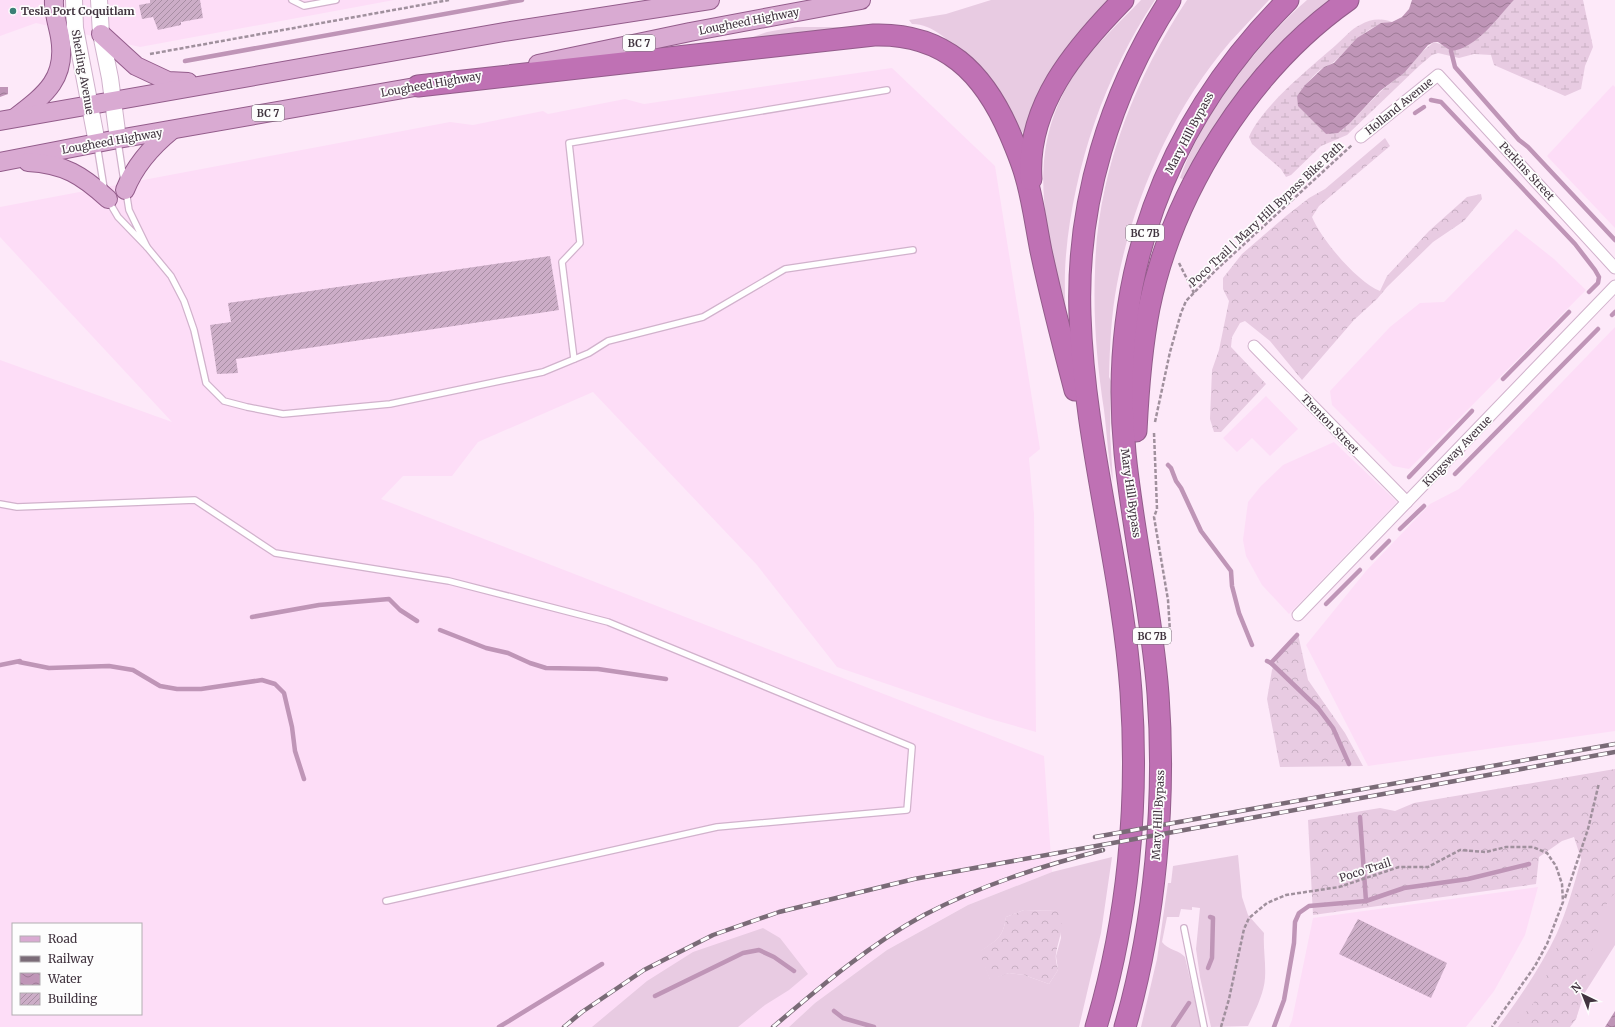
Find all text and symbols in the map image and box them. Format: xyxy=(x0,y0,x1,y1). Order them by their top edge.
place label: Tesla Port Coquitlam xyxy=(21,4,135,18)
street label: Lougheed Highway xyxy=(698,4,801,38)
marker: Tesla Port Coquitlam xyxy=(8,6,18,16)
street label: Sherling Avenue xyxy=(69,28,97,116)
road number: BC 7 xyxy=(623,35,655,51)
street label: Lougheed Highway xyxy=(380,68,483,100)
street label: Holland Avenue xyxy=(1362,74,1436,137)
street label: Mary Hill Bypass xyxy=(1162,90,1216,176)
road number: BC 7 xyxy=(252,105,284,121)
street label: Lougheed Highway xyxy=(61,125,164,157)
street label: Poco Trail | Mary Hill Bypass Bike Path xyxy=(1186,138,1347,289)
street label: Perkins Street xyxy=(1496,139,1558,204)
road number: BC 7B xyxy=(1126,225,1164,241)
street label: Trenton Street xyxy=(1298,391,1362,457)
street label: Kingsway Avenue xyxy=(1420,412,1495,489)
street label: Mary Hill Bypass xyxy=(1118,447,1144,539)
road number: BC 7B xyxy=(1133,628,1171,644)
street label: Mary Hill Bypass xyxy=(1149,770,1167,860)
street label: Poco Trail xyxy=(1337,855,1393,885)
legend xyxy=(12,923,142,1015)
text: Road xyxy=(48,931,77,946)
text: Railway xyxy=(48,951,94,966)
text: Water xyxy=(47,971,83,986)
north arrow xyxy=(1563,975,1603,1015)
text: N xyxy=(1568,979,1584,996)
text: Building xyxy=(48,991,98,1006)

